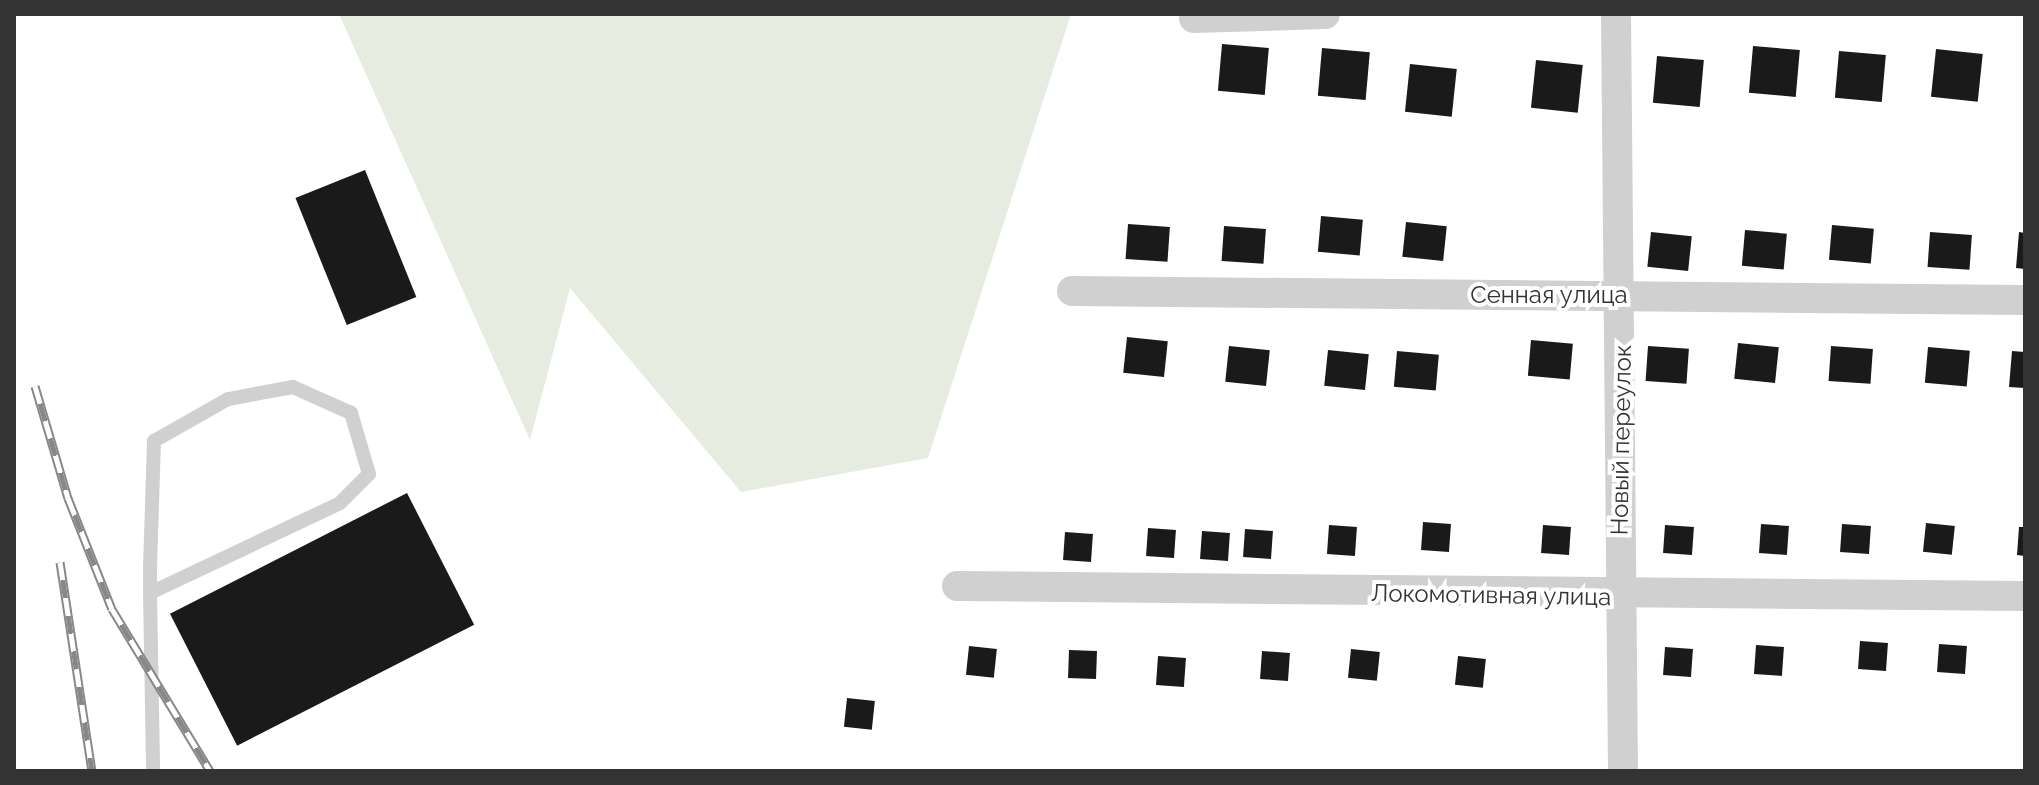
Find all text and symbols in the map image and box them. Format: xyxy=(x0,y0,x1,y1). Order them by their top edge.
street label: Сенная улица xyxy=(1470,281,1628,309)
street label: Новый переулок xyxy=(1605,344,1637,536)
street label: Локомотивная улица xyxy=(1370,578,1612,612)

